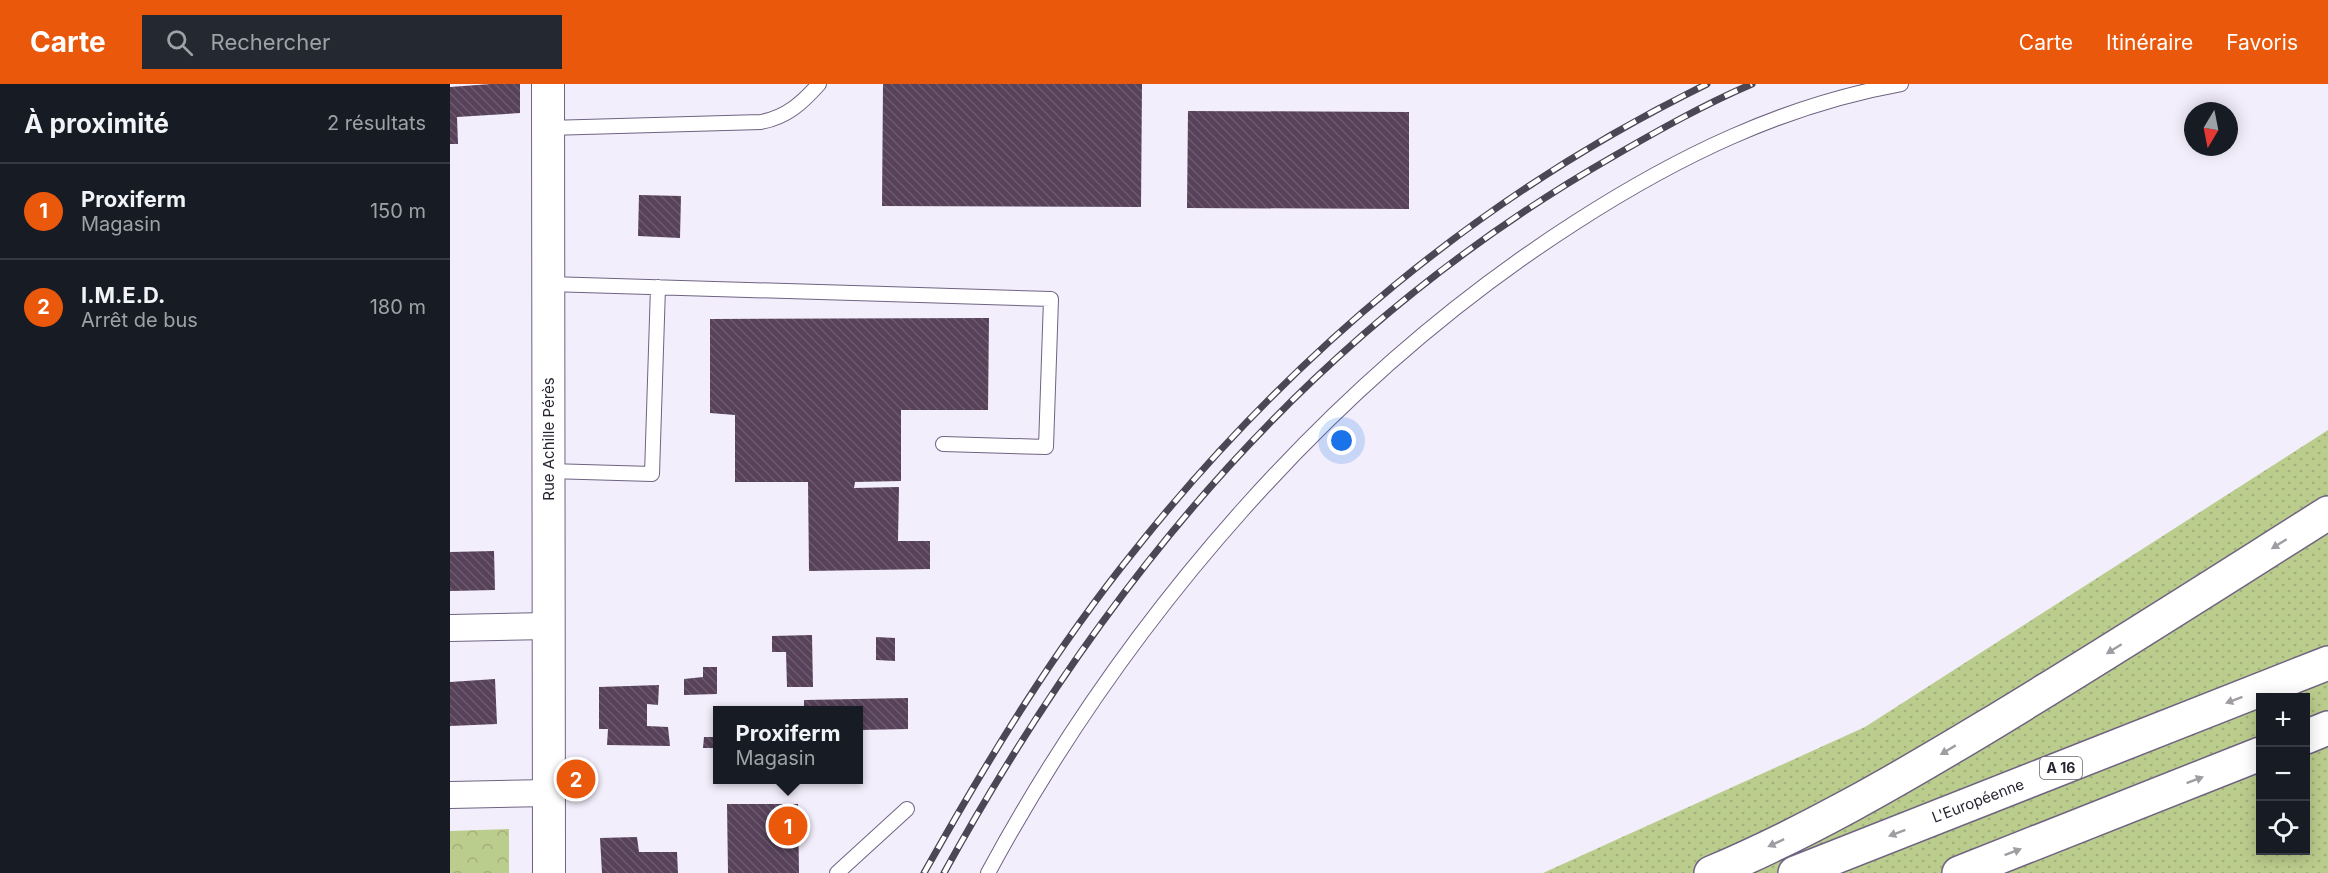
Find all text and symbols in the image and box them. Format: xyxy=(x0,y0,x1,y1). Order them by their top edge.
search box xyxy=(142,15,562,69)
text: Carte xyxy=(30,25,106,59)
icon: search xyxy=(163,26,196,59)
text: Rechercher xyxy=(211,29,330,55)
text: Carte xyxy=(2019,30,2073,55)
text: Itinéraire xyxy=(2106,30,2193,55)
text: Favoris xyxy=(2226,30,2298,55)
north arrow xyxy=(2184,102,2238,156)
text: À proximité xyxy=(24,108,169,139)
text: 2 résultats xyxy=(327,111,426,135)
text: Proxiferm xyxy=(81,186,186,212)
text: 1 xyxy=(39,199,48,223)
text: 150 m xyxy=(370,199,426,223)
text: Magasin xyxy=(81,212,161,236)
text: I.M.E.D. xyxy=(81,282,165,308)
text: 2 xyxy=(37,295,50,319)
text: 180 m xyxy=(370,295,426,319)
text: Arrêt de bus xyxy=(81,308,198,332)
street label: Rue Achille Pérès xyxy=(539,377,558,501)
your location xyxy=(1327,426,1356,455)
one-way arrow xyxy=(2271,538,2287,549)
one-way arrow xyxy=(2106,643,2122,654)
map controls xyxy=(2256,693,2310,855)
button: + xyxy=(2256,693,2310,747)
one-way arrow xyxy=(2225,695,2243,705)
popup xyxy=(713,706,863,784)
text: Proxiferm xyxy=(735,720,841,746)
one-way arrow xyxy=(1940,745,1956,756)
text: Magasin xyxy=(735,746,815,770)
button: − xyxy=(2256,747,2310,801)
pin: 2 xyxy=(556,756,596,802)
road number: A 16 xyxy=(2040,757,2082,779)
street label: L'Européenne xyxy=(1929,774,2027,827)
one-way arrow xyxy=(2186,775,2204,785)
button: locate xyxy=(2256,801,2310,855)
pin: 1 xyxy=(768,804,808,848)
one-way arrow xyxy=(1887,828,1905,838)
one-way arrow xyxy=(1768,839,1785,848)
one-way arrow xyxy=(2004,847,2022,856)

